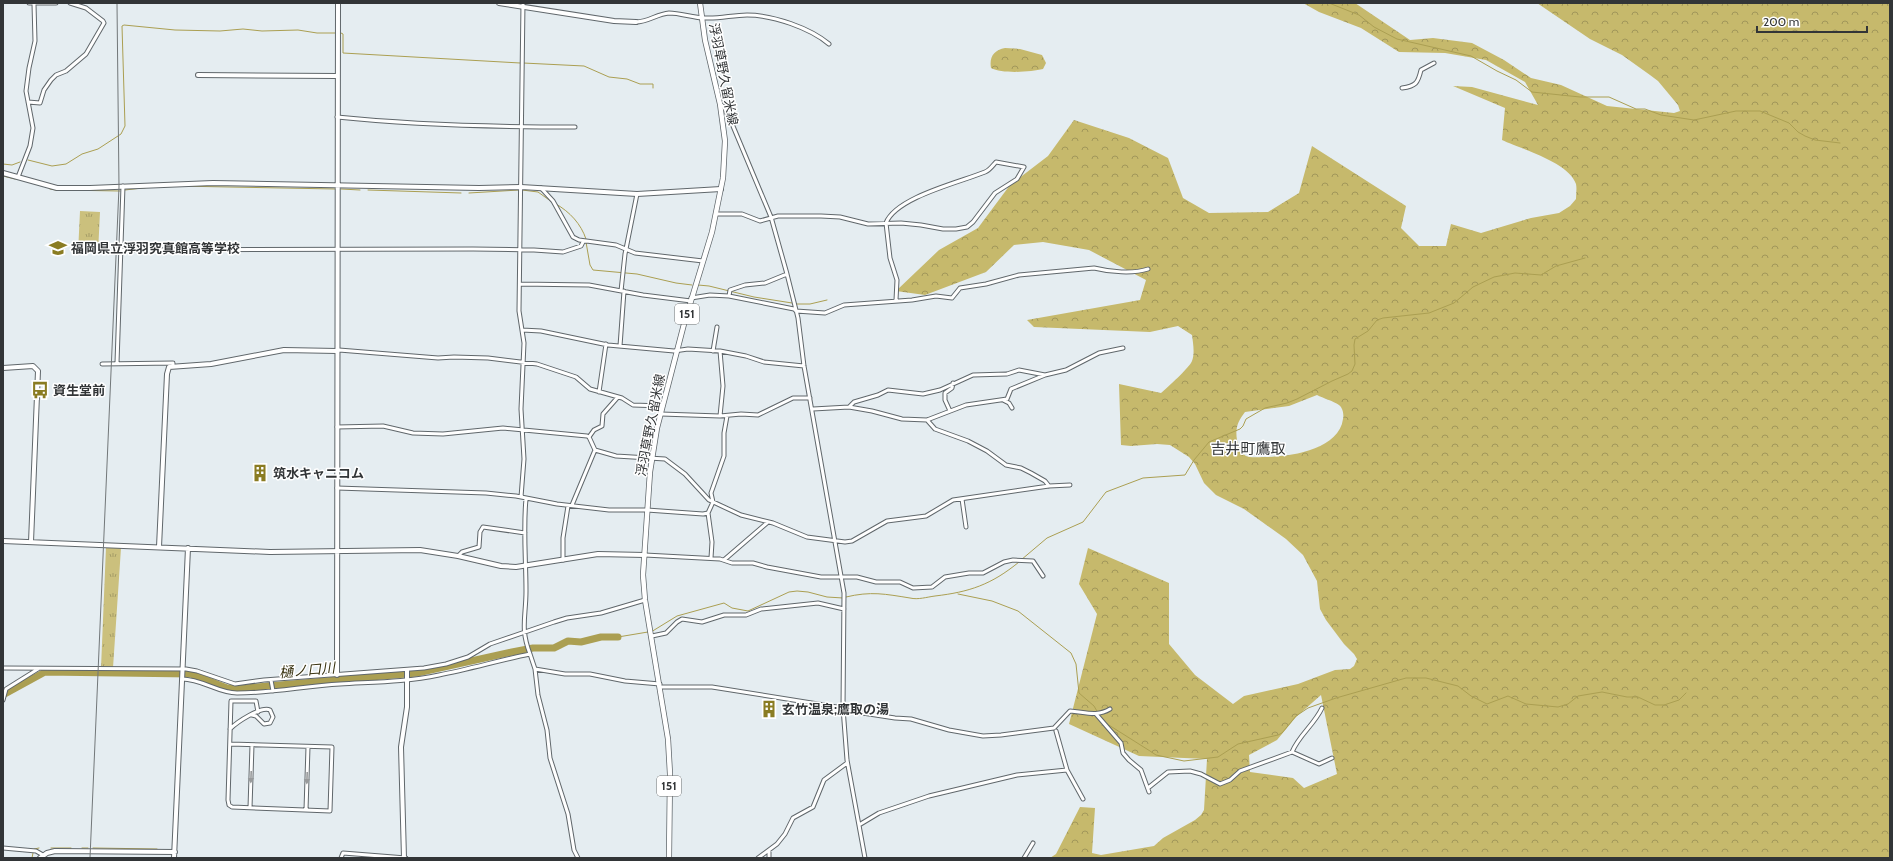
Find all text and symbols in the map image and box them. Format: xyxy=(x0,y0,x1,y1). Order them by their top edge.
scale bar xyxy=(1757,8,1867,34)
text: 200 m xyxy=(1763,14,1799,29)
street label: 浮羽草野久留米線 xyxy=(706,21,742,127)
school or university icon: 福岡県立浮羽究真館高等学校 xyxy=(48,238,68,258)
place label: 福岡県立浮羽究真館高等学校 xyxy=(71,240,240,256)
road number: 151 xyxy=(675,304,699,324)
street label: 浮羽草野久留米線 xyxy=(632,372,668,478)
bus stop icon: 資生堂前 xyxy=(30,380,50,400)
place label: 資生堂前 xyxy=(53,382,105,398)
district label: 吉井町鷹取 xyxy=(1210,440,1286,458)
building icon: 筑水キャニコム xyxy=(250,463,270,483)
place label: 筑水キャニコム xyxy=(273,465,364,481)
water label: 樋ノ口川 xyxy=(278,658,338,681)
building icon: 玄竹温泉;鷹取の湯 xyxy=(759,699,779,719)
place label: 玄竹温泉;鷹取の湯 xyxy=(782,701,889,717)
one-way arrow xyxy=(248,771,255,783)
one-way arrow xyxy=(304,772,310,785)
road number: 151 xyxy=(657,776,681,796)

